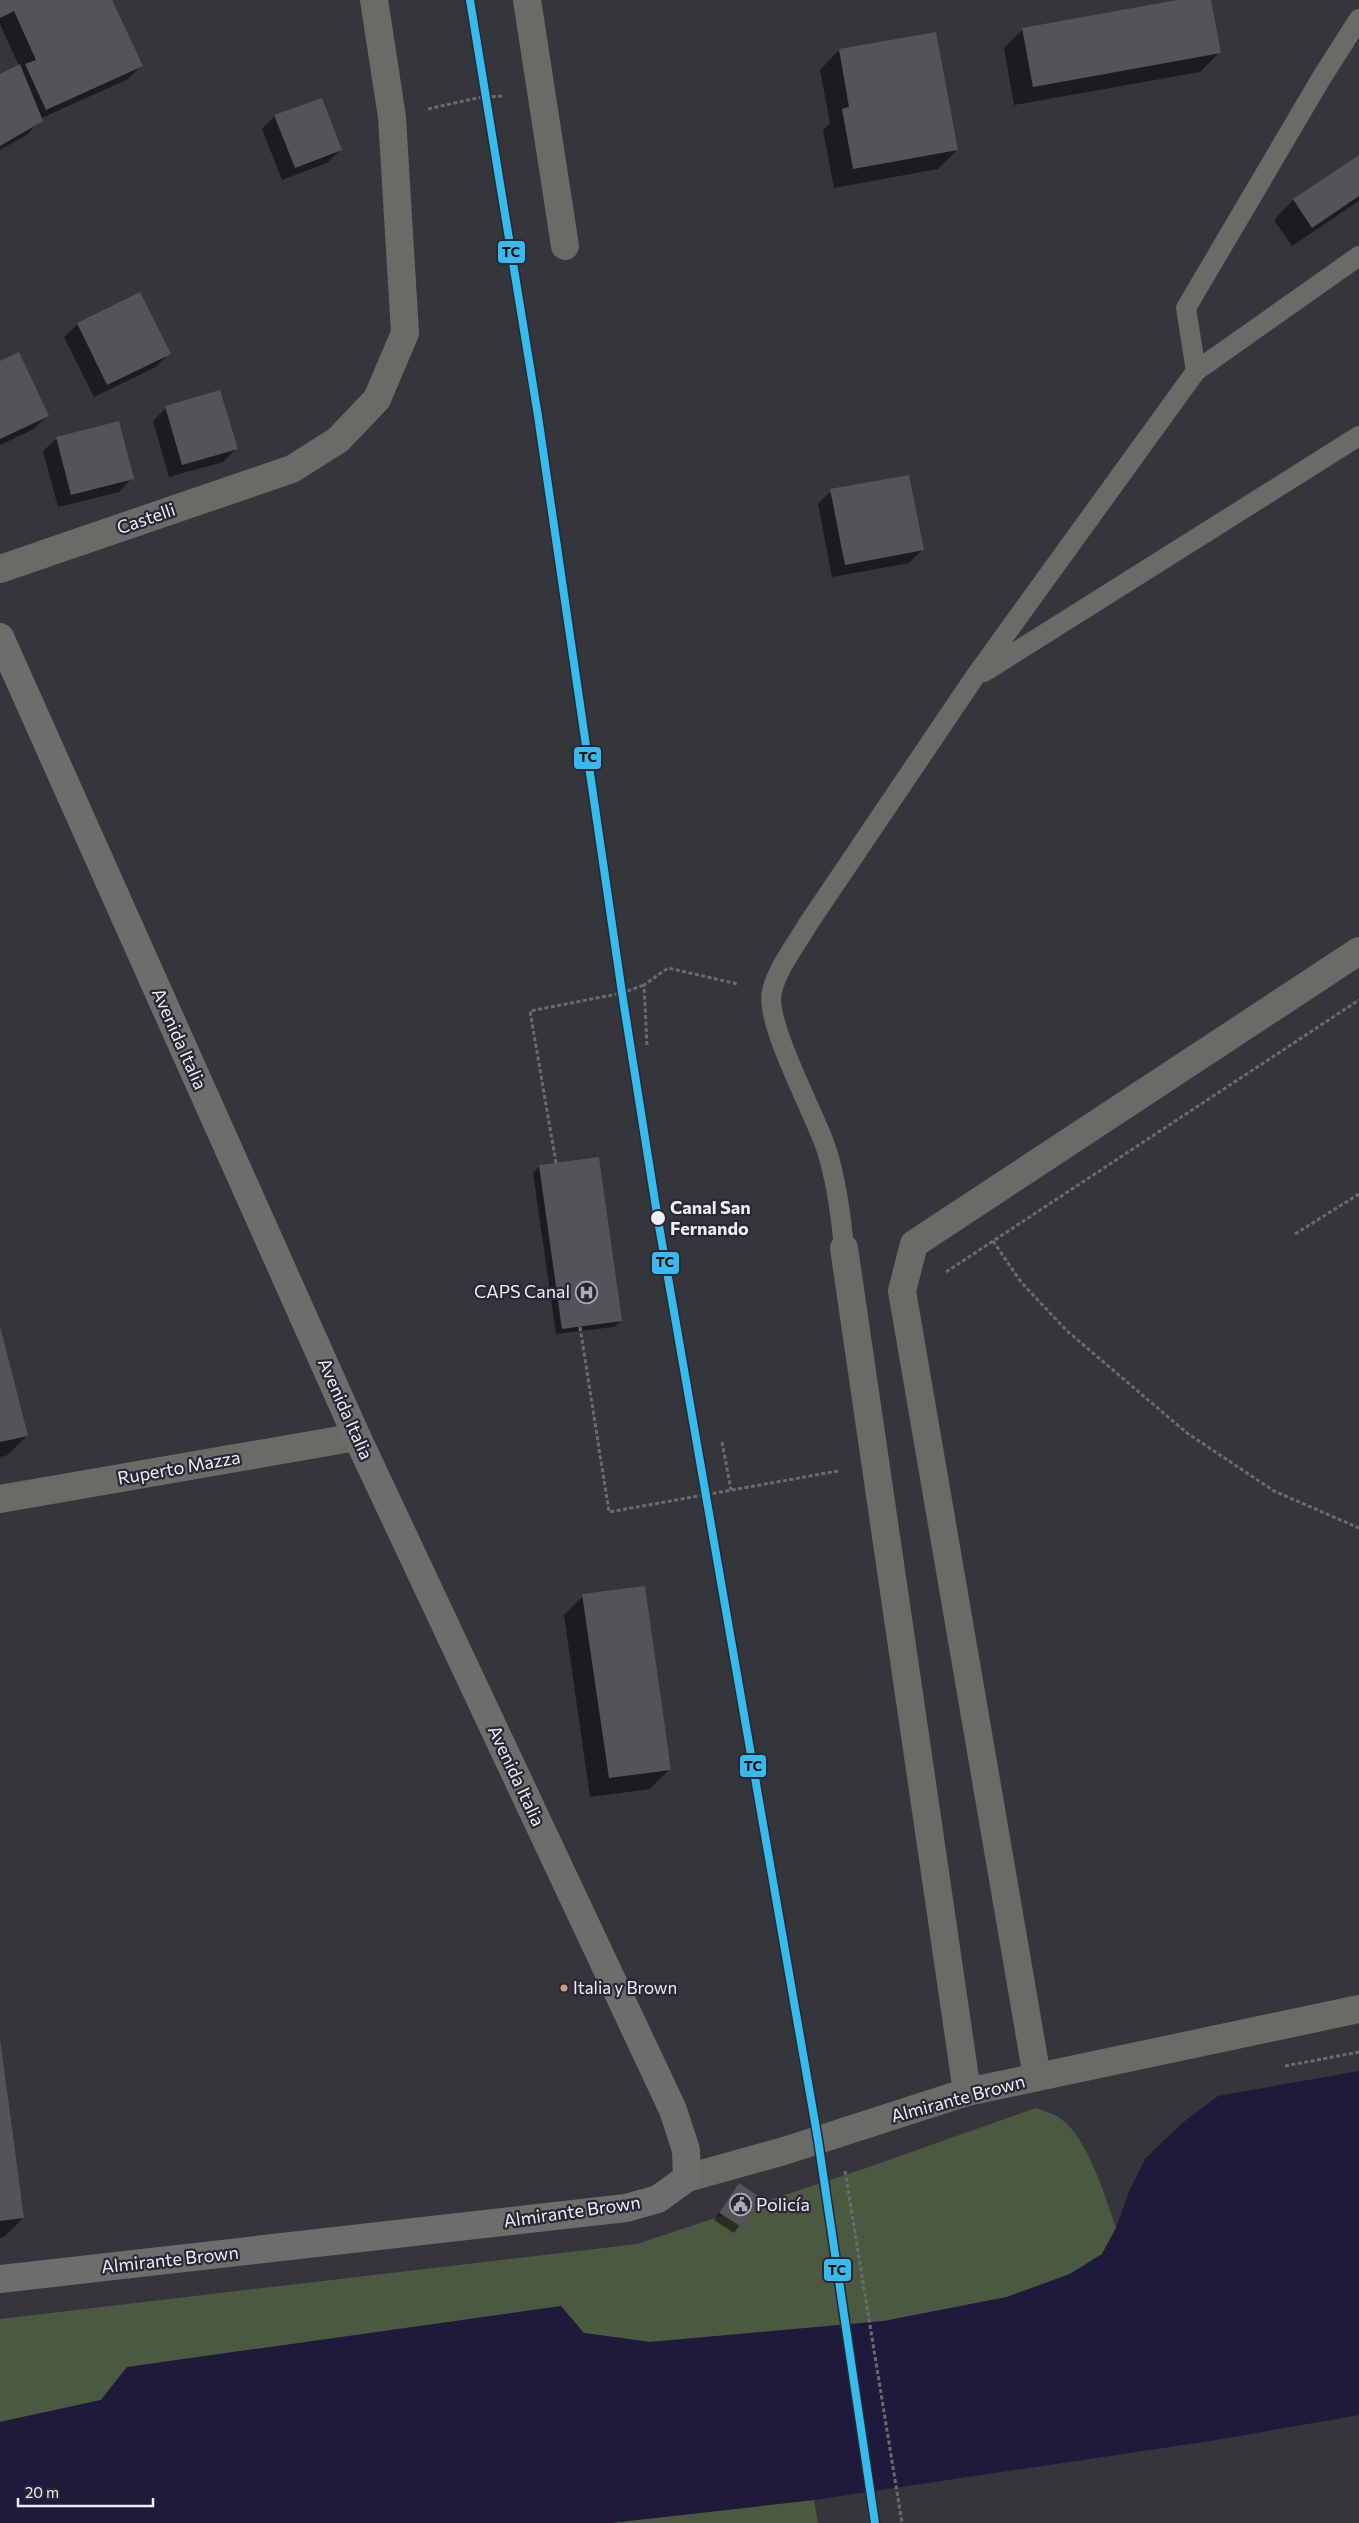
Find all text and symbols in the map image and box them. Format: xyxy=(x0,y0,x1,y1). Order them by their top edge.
line badge: TC xyxy=(497,240,526,264)
text: TC xyxy=(502,243,520,260)
street label: Castelli xyxy=(114,498,178,538)
line badge: TC xyxy=(573,746,602,770)
text: TC xyxy=(579,748,597,765)
street label: Avenida Italia xyxy=(148,984,212,1093)
place label: Canal San Fernando xyxy=(670,1196,751,1239)
marker: Canal San Fernando xyxy=(649,1209,667,1227)
line badge: TC xyxy=(651,1251,680,1275)
text: TC xyxy=(656,1253,674,1270)
place label: CAPS Canal xyxy=(474,1280,570,1302)
hospital icon: CAPS Canal xyxy=(574,1280,598,1304)
street label: Avenida Italia xyxy=(314,1354,378,1463)
street label: Ruperto Mazza xyxy=(116,1445,242,1489)
street label: Avenida Italia xyxy=(484,1722,550,1830)
line badge: TC xyxy=(739,1754,767,1778)
text: TC xyxy=(744,1757,762,1774)
place label: Italia y Brown xyxy=(573,1977,677,1998)
marker: Italia y Brown xyxy=(559,1983,569,1993)
street label: Almirante Brown xyxy=(888,2070,1027,2127)
street label: Almirante Brown xyxy=(502,2191,642,2232)
public building icon: Policía xyxy=(728,2193,752,2217)
place label: Policía xyxy=(756,2193,810,2215)
street label: Almirante Brown xyxy=(100,2241,240,2277)
line badge: TC xyxy=(823,2258,852,2282)
text: TC xyxy=(828,2261,846,2278)
scale bar xyxy=(18,2476,152,2508)
text: 20 m xyxy=(25,2483,59,2501)

